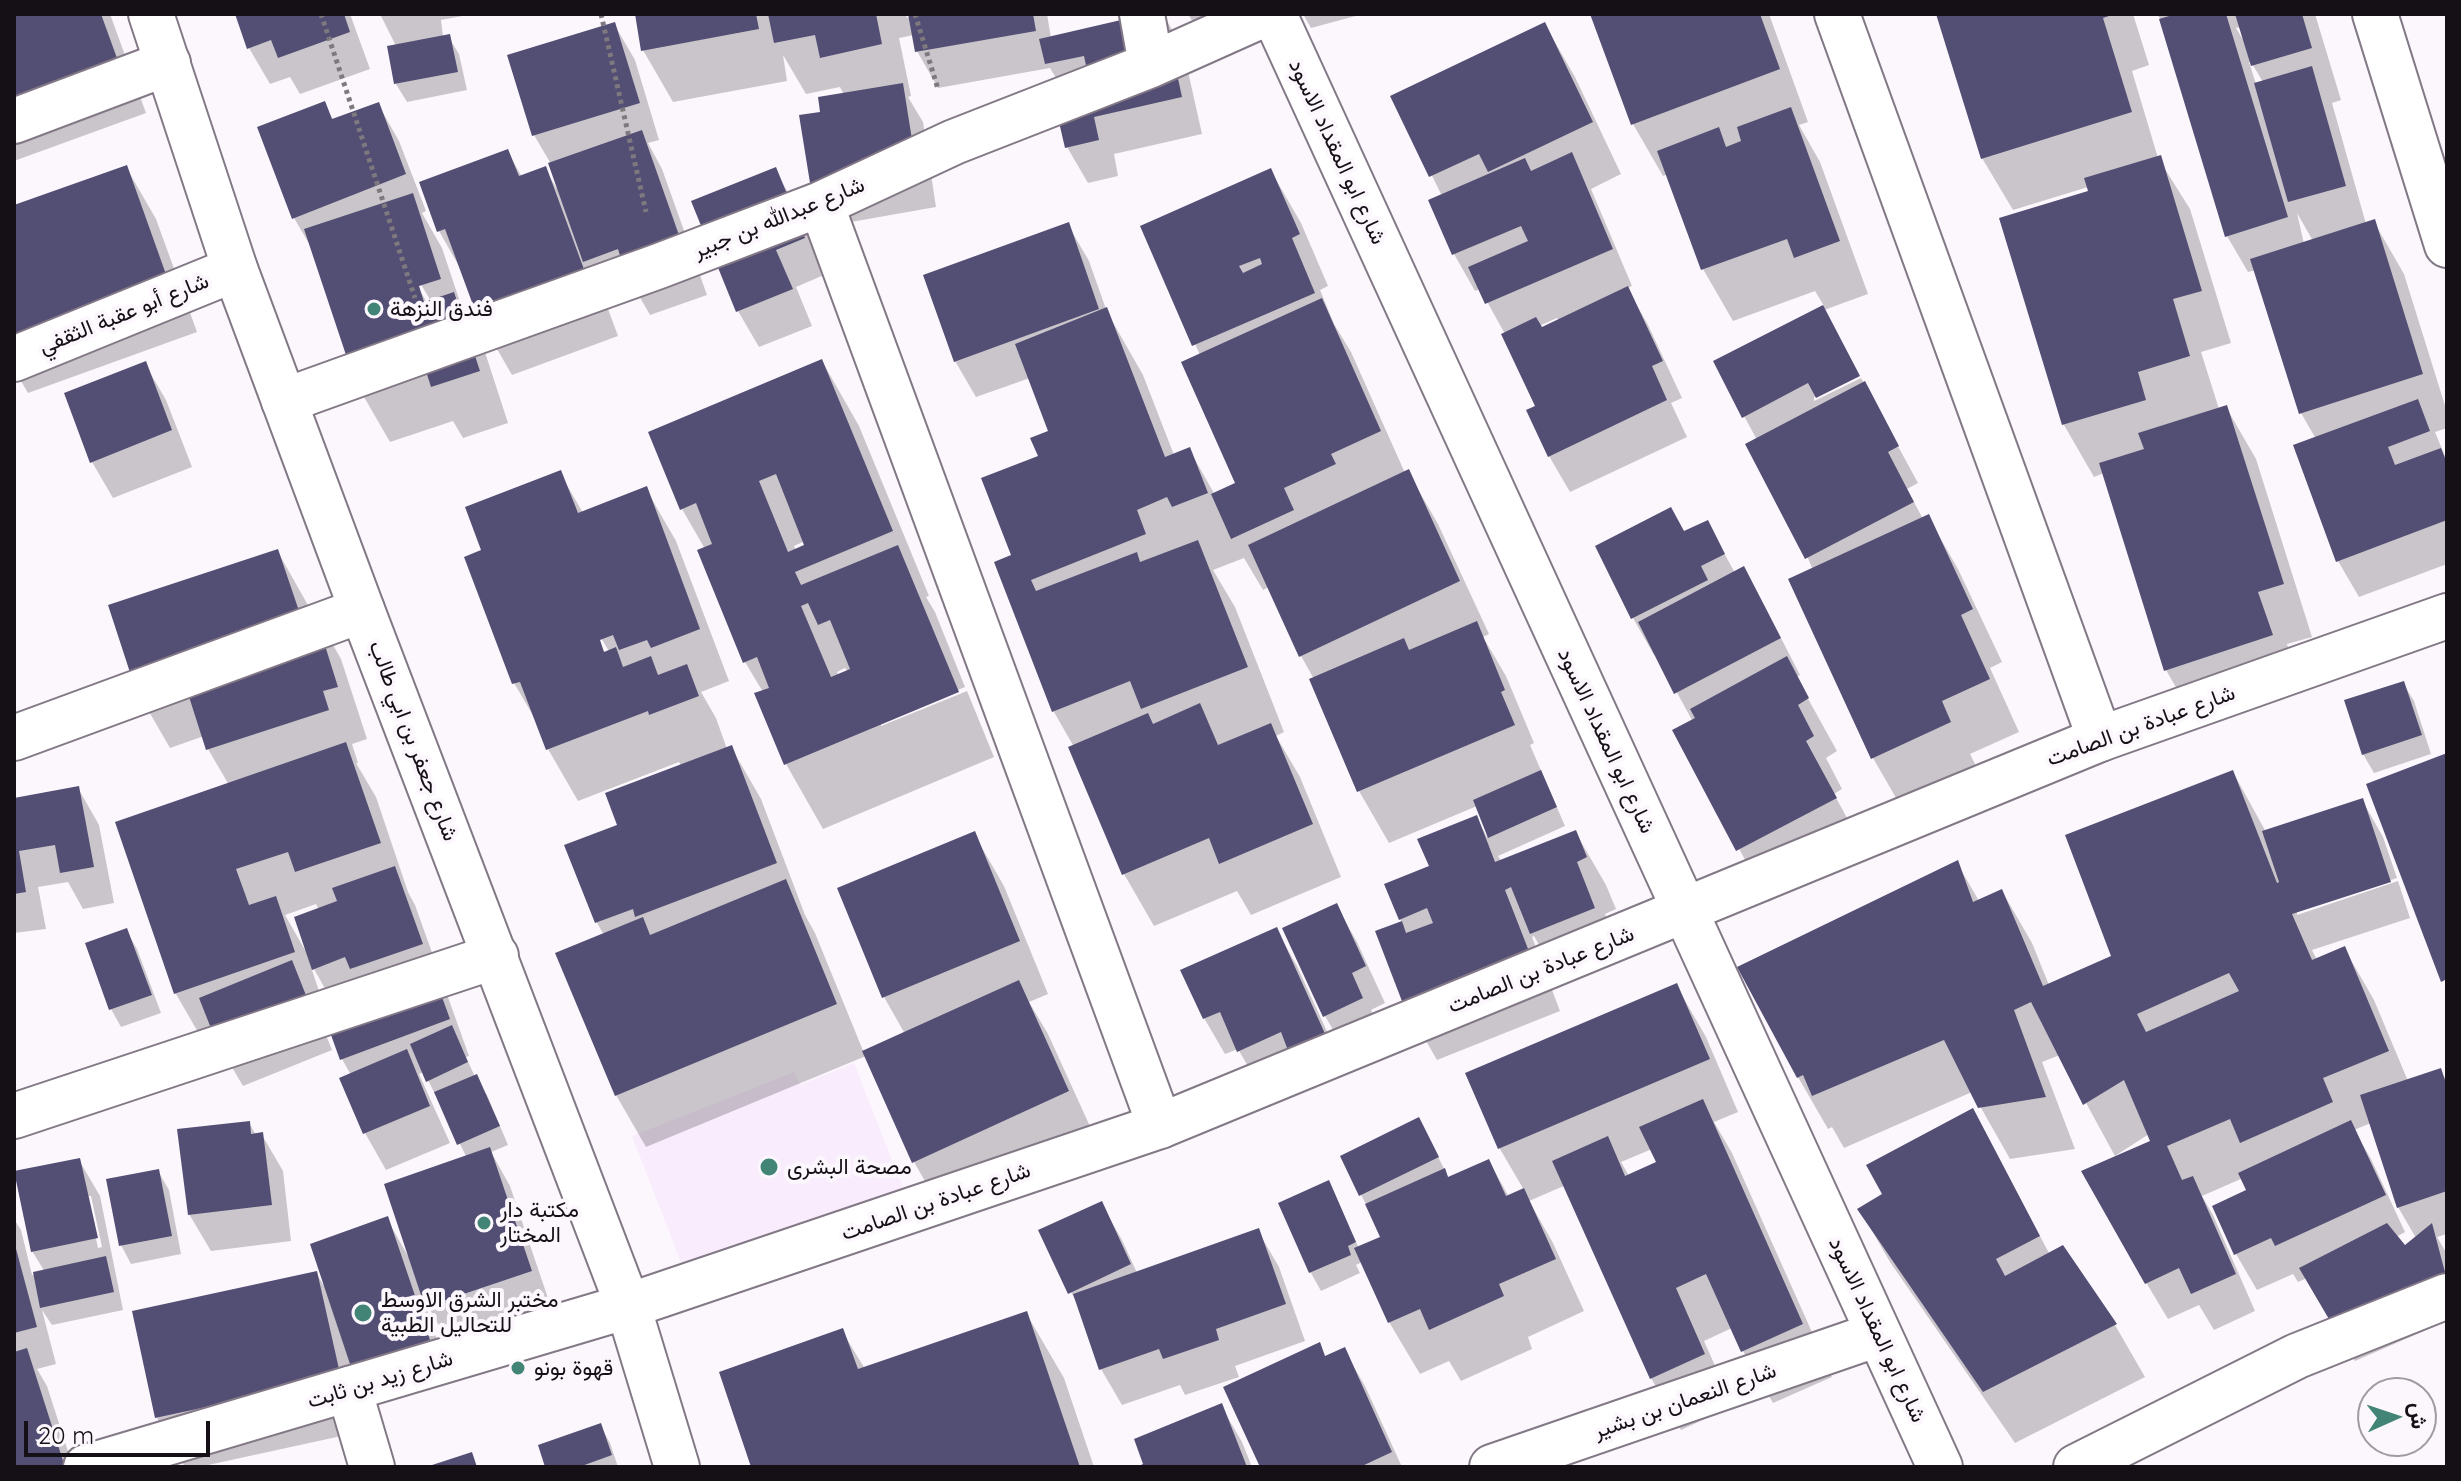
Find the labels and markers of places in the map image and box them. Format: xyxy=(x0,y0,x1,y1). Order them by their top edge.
place label: فندق النزهة xyxy=(390,296,493,322)
marker: فندق النزهة xyxy=(365,300,383,318)
place label: مصحة البشرى xyxy=(787,1154,912,1180)
marker: مصحة البشرى xyxy=(758,1156,780,1178)
place label: مكتبة دار المختار xyxy=(500,1197,579,1248)
marker: مكتبة دار المختار xyxy=(475,1214,493,1232)
place label: مختبر الشرق الاوسط للتحاليل الطبية xyxy=(381,1287,558,1338)
marker: مختبر الشرق الاوسط للتحاليل الطبية xyxy=(352,1302,374,1324)
place label: قهوة بونو xyxy=(534,1355,613,1381)
marker: قهوة بونو xyxy=(509,1359,527,1377)

